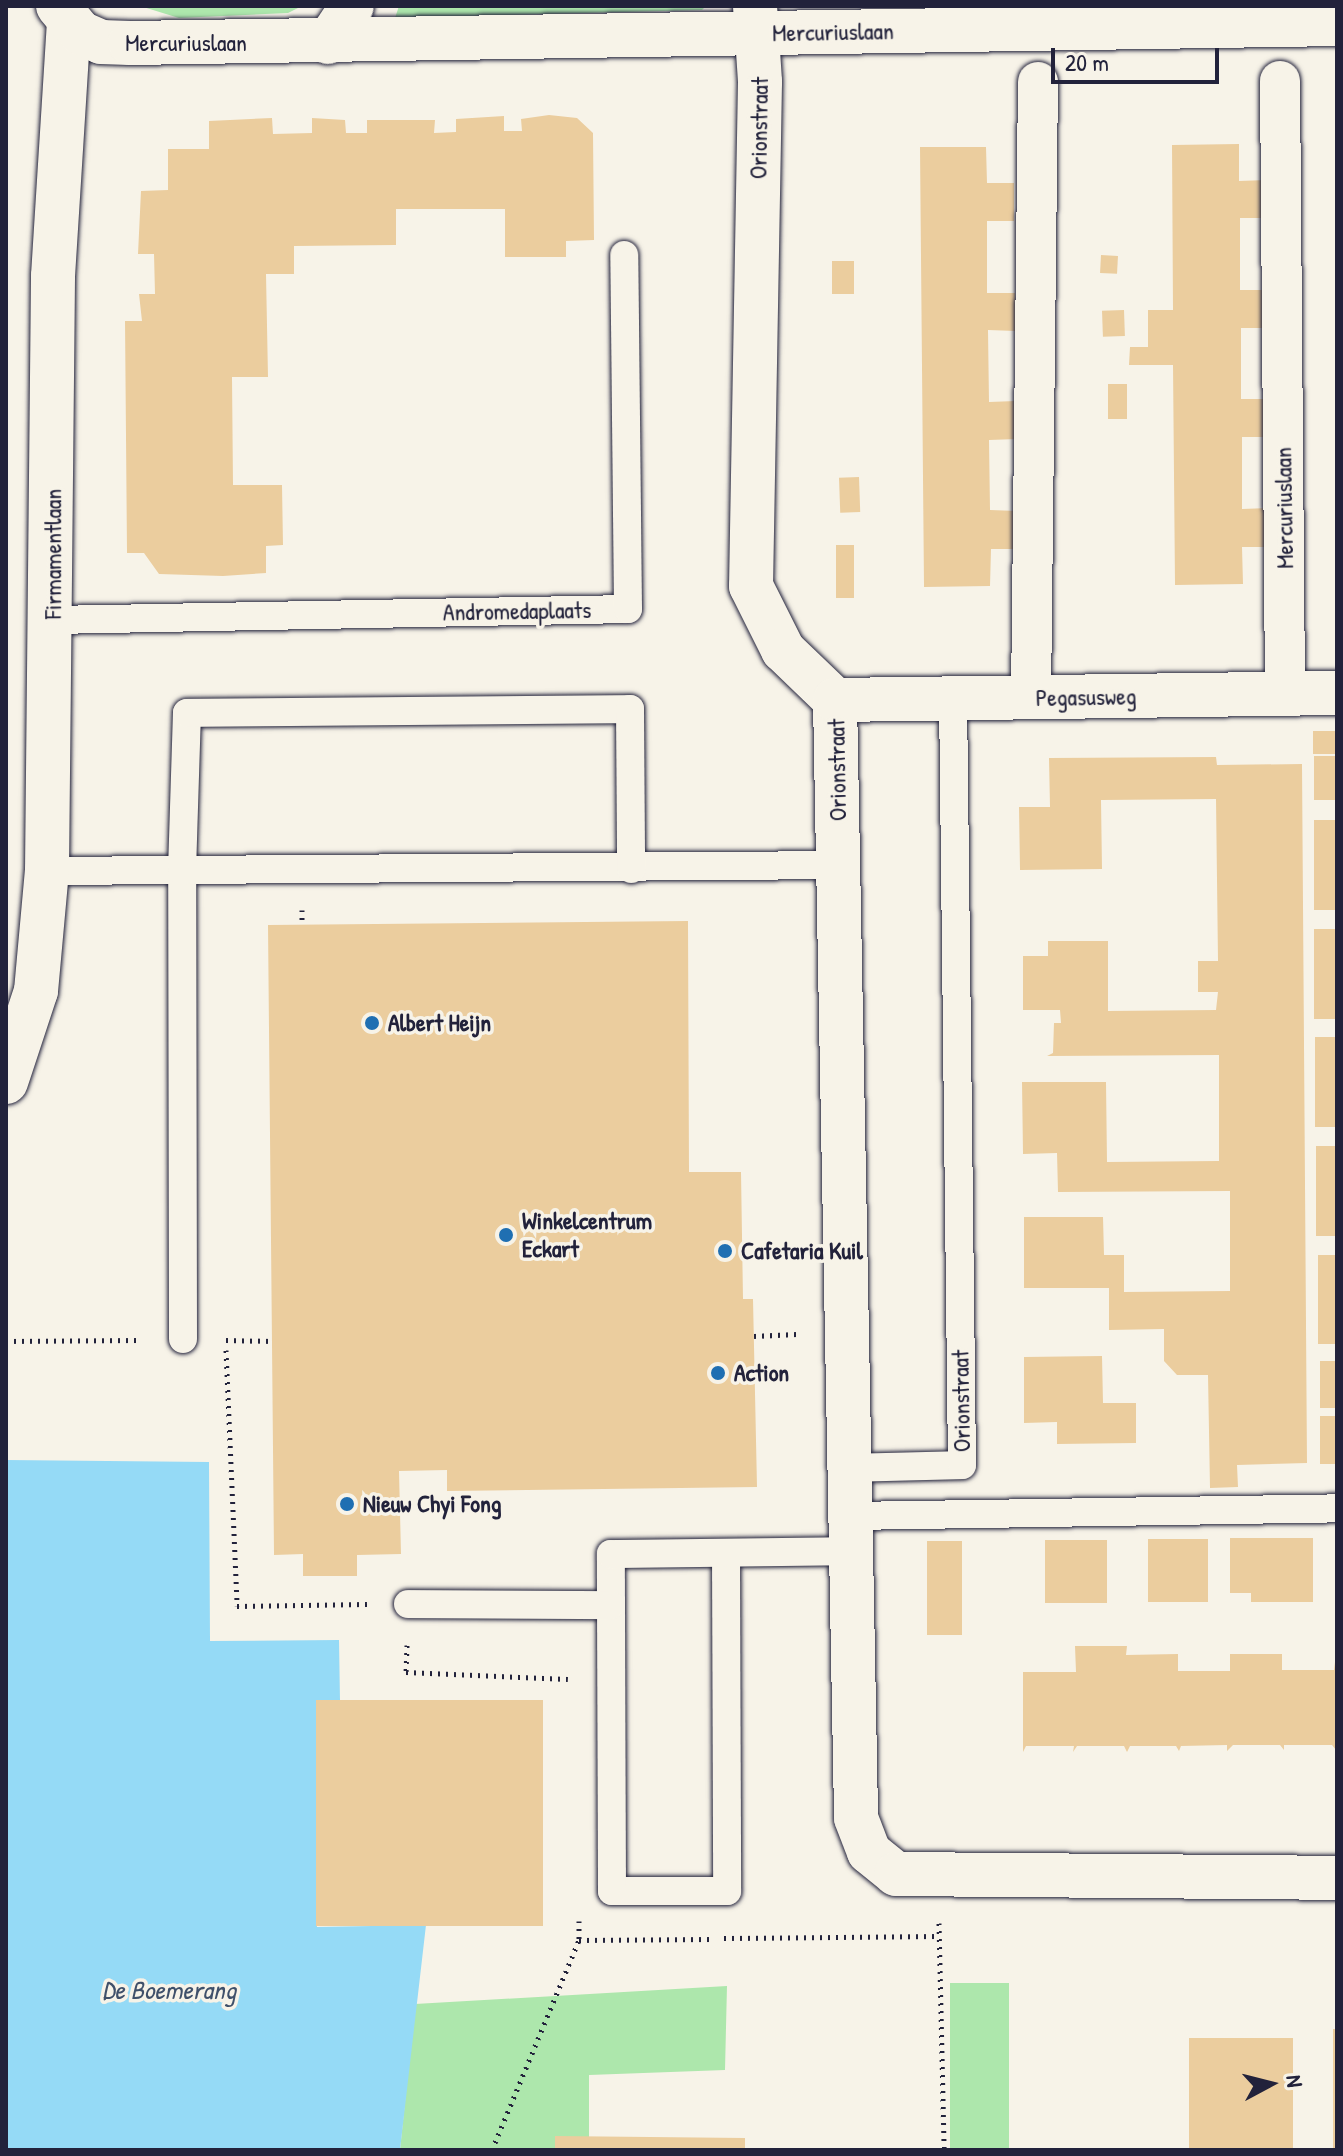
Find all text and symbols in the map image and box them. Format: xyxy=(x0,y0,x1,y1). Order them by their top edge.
street label: Mercuriuslaan xyxy=(772,17,894,47)
street label: Mercuriuslaan xyxy=(125,29,247,57)
scale bar xyxy=(1055,32,1223,82)
text: 20 m xyxy=(1065,46,1109,78)
street label: Orionstraat xyxy=(744,77,774,179)
street label: Mercuriuslaan xyxy=(1269,447,1299,569)
street label: Firmamentlaan xyxy=(39,489,67,619)
street label: Andromedaplaats xyxy=(443,595,591,627)
street label: Pegasusweg xyxy=(1035,682,1137,712)
street label: Orionstraat xyxy=(822,719,852,821)
place label: Albert Heijn xyxy=(388,1009,491,1037)
marker: Albert Heijn xyxy=(363,1014,381,1032)
place label: Winkelcentrum Eckart xyxy=(522,1207,652,1263)
marker: Winkelcentrum Eckart xyxy=(497,1226,515,1244)
place label: Cafetaria Kuil xyxy=(741,1237,863,1265)
marker: Cafetaria Kuil xyxy=(716,1242,734,1260)
street label: Orionstraat xyxy=(946,1350,976,1452)
place label: Action xyxy=(734,1359,789,1387)
marker: Action xyxy=(709,1364,727,1382)
place label: Nieuw Chyi Fong xyxy=(363,1490,501,1518)
marker: Nieuw Chyi Fong xyxy=(338,1495,356,1513)
water label: De Boemerang xyxy=(102,1974,236,2006)
north arrow xyxy=(1231,2044,1311,2124)
text: N xyxy=(1279,2073,1310,2089)

